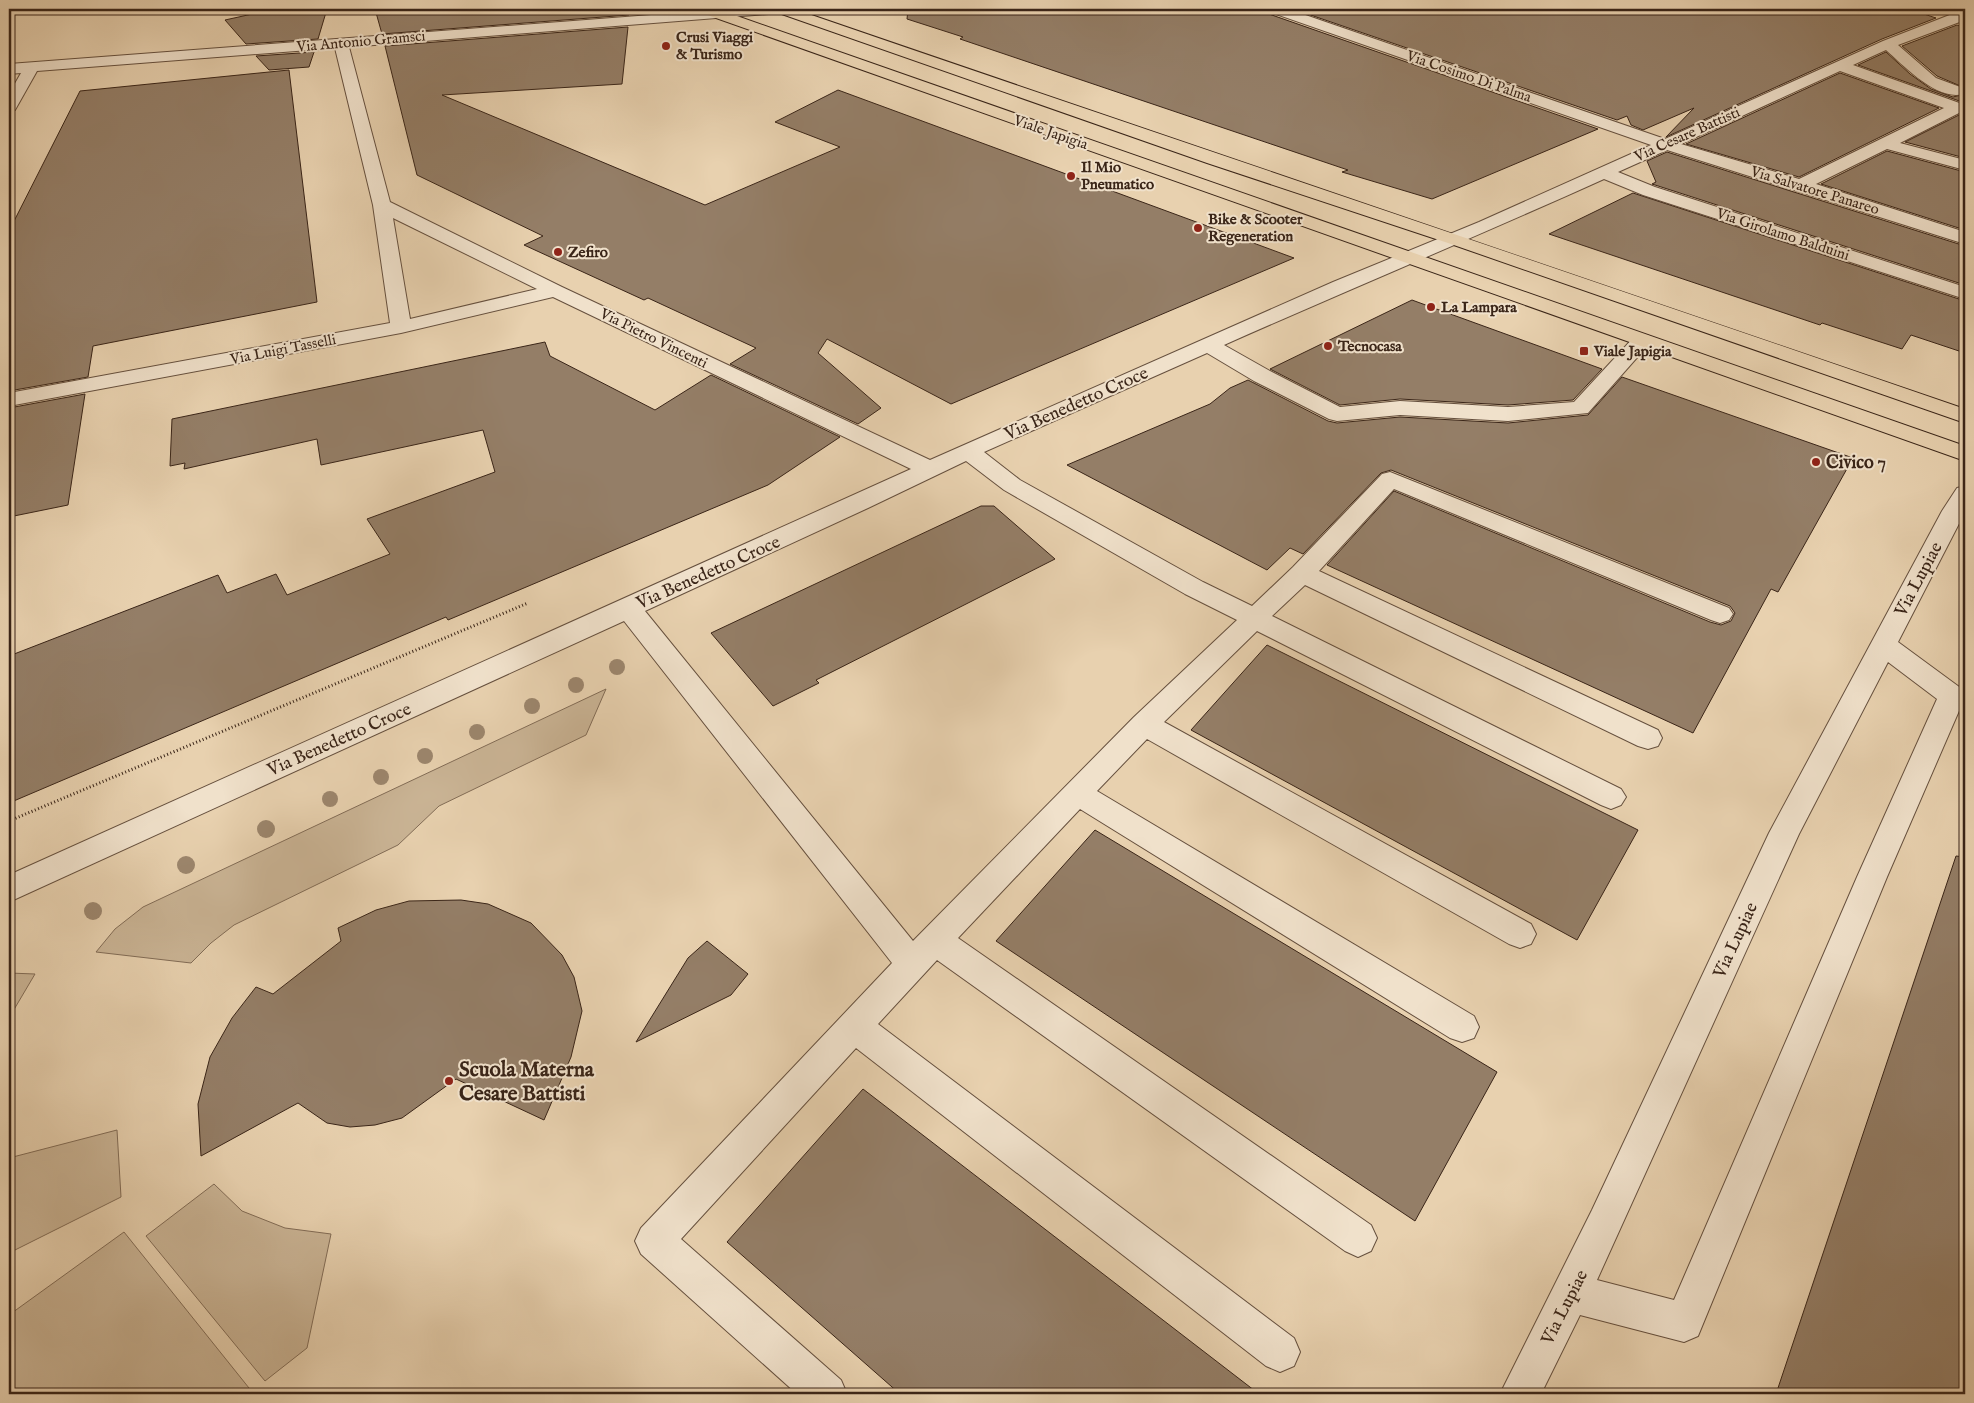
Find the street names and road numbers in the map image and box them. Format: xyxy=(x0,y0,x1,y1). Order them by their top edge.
street label: Via Antonio Gramsci xyxy=(295,26,426,57)
street label: Via Cosimo Di Palma xyxy=(1403,46,1534,107)
street label: Via Cesare Battisti xyxy=(1630,103,1743,167)
street label: Viale Japigia xyxy=(1010,111,1091,154)
street label: Via Salvatore Panareo xyxy=(1747,162,1882,219)
street label: Via Girolamo Balduini xyxy=(1713,204,1852,265)
street label: Via Pietro Vincenti xyxy=(596,304,711,373)
street label: Via Luigi Tasselli xyxy=(228,330,338,369)
street label: Via Benedetto Croce xyxy=(1000,362,1152,447)
street label: Via Benedetto Croce xyxy=(632,531,784,616)
street label: Via Lupiae xyxy=(1890,539,1948,622)
street label: Via Benedetto Croce xyxy=(263,698,415,783)
street label: Via Lupiae xyxy=(1708,899,1764,983)
street label: Via Lupiae xyxy=(1536,1266,1594,1350)

